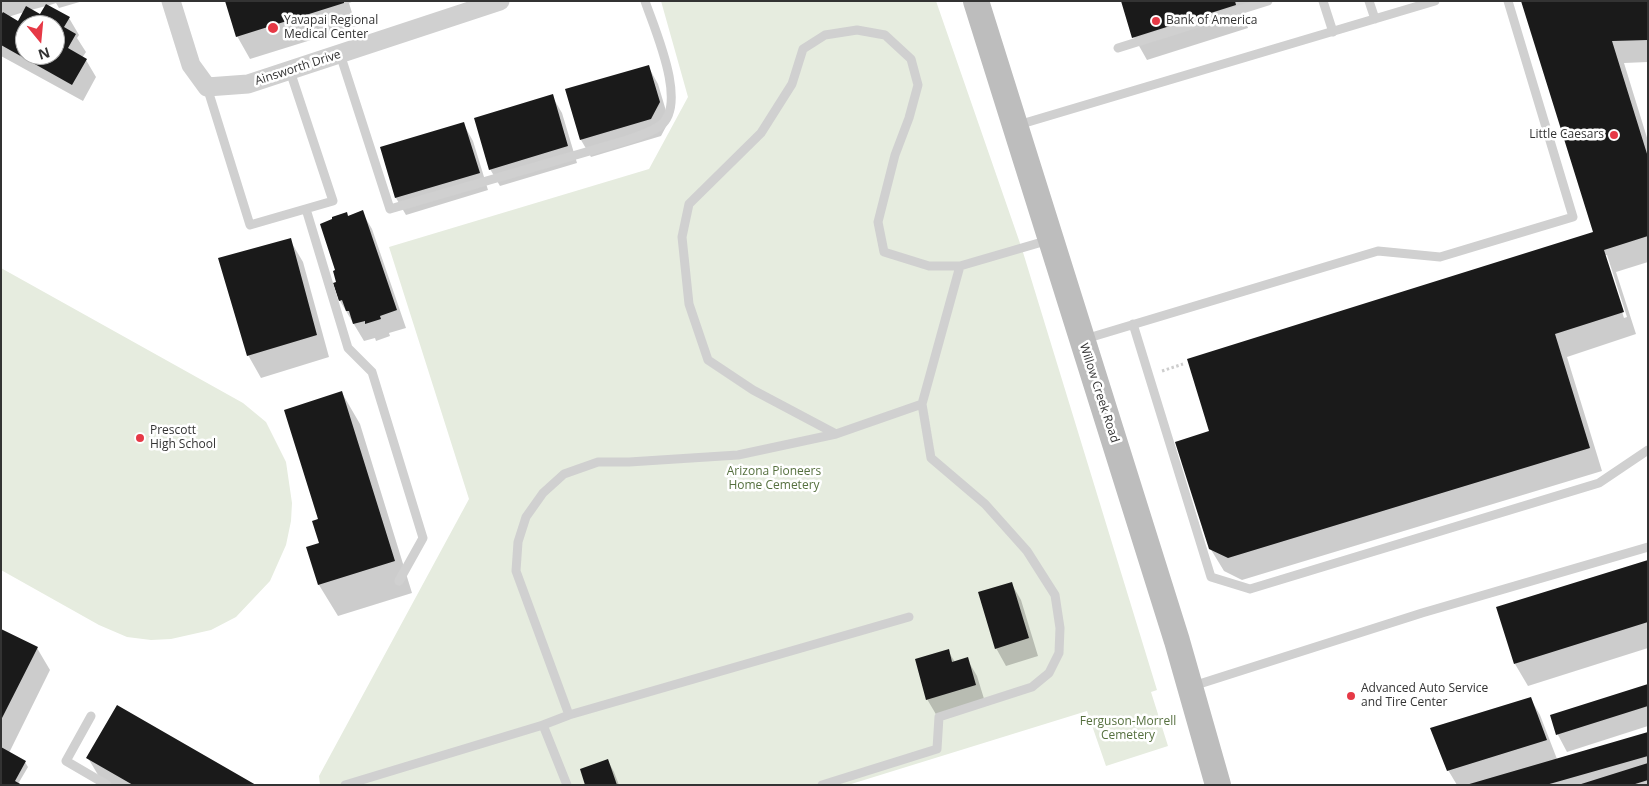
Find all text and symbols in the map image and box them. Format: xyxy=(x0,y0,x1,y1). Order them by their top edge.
place label: Yavapai Regional Medical Center xyxy=(284,14,378,42)
place label: Bank of America xyxy=(1166,14,1257,28)
north arrow xyxy=(15,15,65,65)
marker: Bank of America xyxy=(1150,15,1162,27)
marker: Yavapai Regional Medical Center xyxy=(266,21,280,35)
text: N xyxy=(36,43,52,65)
street label: Ainsworth Drive xyxy=(253,47,343,89)
place label: Little Caesars xyxy=(1529,128,1604,142)
marker: Little Caesars xyxy=(1608,129,1620,141)
street label: Willow Creek Road xyxy=(1076,341,1122,445)
place label: Prescott High School xyxy=(150,424,216,452)
marker: Prescott High School xyxy=(134,432,146,444)
park label: Arizona Pioneers Home Cemetery xyxy=(727,465,821,493)
place label: Advanced Auto Service and Tire Center xyxy=(1361,682,1488,710)
marker: Advanced Auto Service and Tire Center xyxy=(1345,690,1357,702)
park label: Ferguson-Morrell Cemetery xyxy=(1080,715,1176,743)

